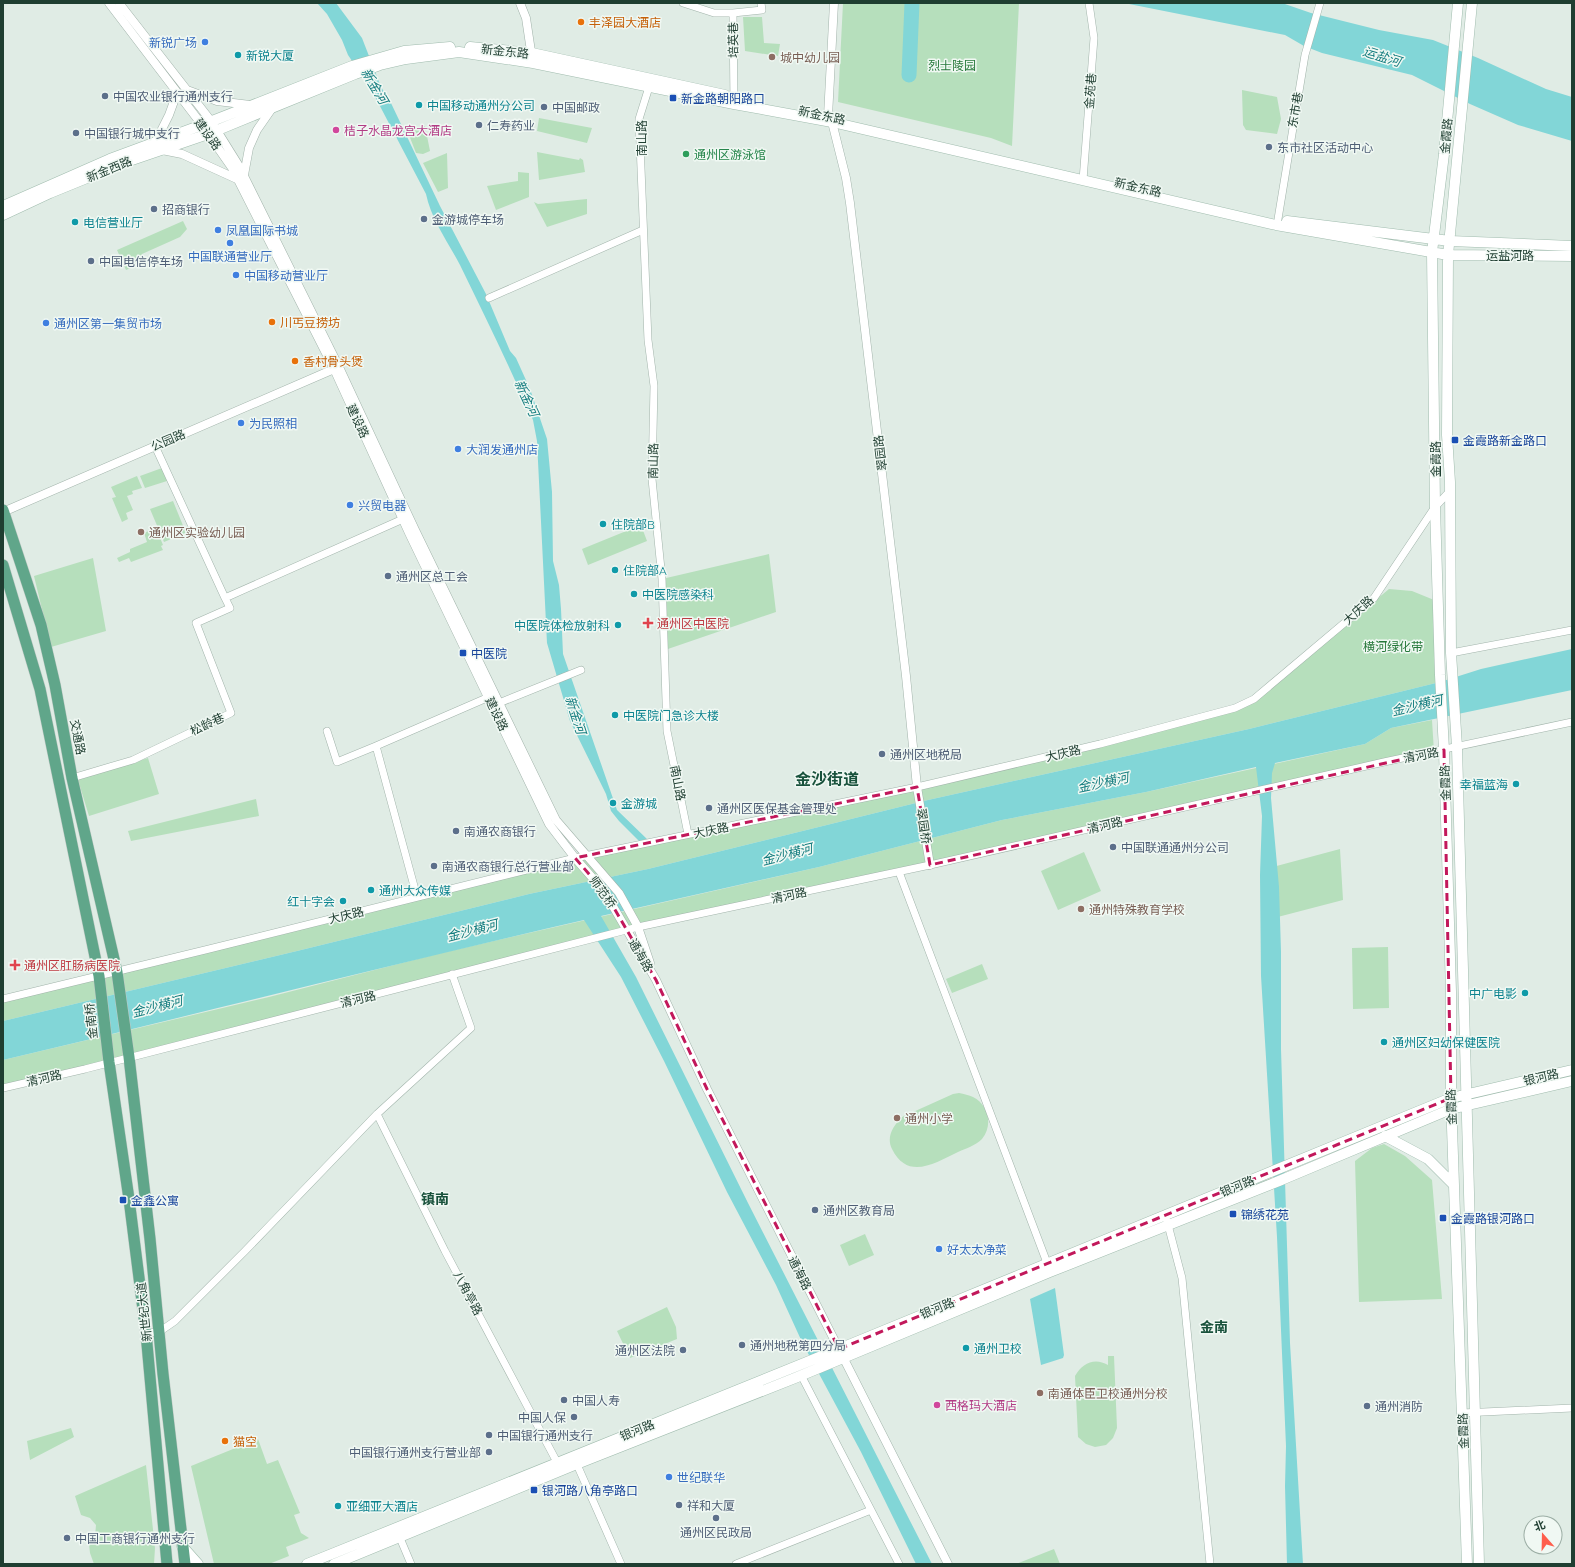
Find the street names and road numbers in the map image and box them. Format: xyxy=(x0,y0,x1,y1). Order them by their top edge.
street label: 培英巷 xyxy=(725,22,741,58)
street label: 新金东路 xyxy=(480,41,530,61)
street label: 金苑巷 xyxy=(1081,73,1099,109)
street label: 东市巷 xyxy=(1284,91,1306,129)
street label: 新金东路 xyxy=(797,103,847,127)
street label: 建设路 xyxy=(191,115,225,153)
street label: 金霞路 xyxy=(1437,117,1455,155)
street label: 南山路 xyxy=(634,120,649,156)
street label: 新金西路 xyxy=(84,153,134,185)
street label: 新金东路 xyxy=(1113,174,1163,200)
street label: 运盐河路 xyxy=(1486,248,1534,263)
street label: 建设路 xyxy=(344,402,372,440)
street label: 公园路 xyxy=(148,426,188,454)
street label: 翠园路 xyxy=(870,434,890,472)
street label: 金霞路 xyxy=(1428,441,1443,477)
street label: 南山路 xyxy=(645,443,661,479)
street label: 大庆路 xyxy=(1340,592,1376,628)
street label: 建设路 xyxy=(482,695,512,733)
street label: 松龄巷 xyxy=(188,710,226,738)
street label: 交通路 xyxy=(67,718,89,756)
street label: 大庆路 xyxy=(1044,742,1082,764)
street label: 清河路 xyxy=(1402,744,1440,766)
street label: 南山路 xyxy=(667,764,689,802)
street label: 金霞路 xyxy=(1437,765,1453,801)
street label: 翠园桥 xyxy=(914,807,934,845)
street label: 清河路 xyxy=(1086,814,1124,836)
street label: 大庆路 xyxy=(692,819,730,841)
street label: 师范桥 xyxy=(586,873,620,911)
street label: 清河路 xyxy=(770,884,808,906)
street label: 大庆路 xyxy=(327,903,365,927)
street label: 通海路 xyxy=(626,936,656,974)
street label: 清河路 xyxy=(339,987,377,1011)
street label: 金南桥 xyxy=(82,1002,100,1040)
street label: 银河路 xyxy=(1522,1066,1560,1088)
street label: 清河路 xyxy=(25,1067,63,1089)
street label: 金霞路 xyxy=(1443,1089,1459,1125)
street label: 银河路 xyxy=(1217,1172,1257,1200)
street label: 通海路 xyxy=(785,1254,815,1292)
street label: 八角亭路 xyxy=(450,1268,486,1318)
street label: 新世纪大道 xyxy=(133,1281,155,1343)
street label: 银河路 xyxy=(917,1294,957,1322)
street label: 金霞路 xyxy=(1455,1413,1471,1449)
street label: 银河路 xyxy=(617,1416,657,1444)

